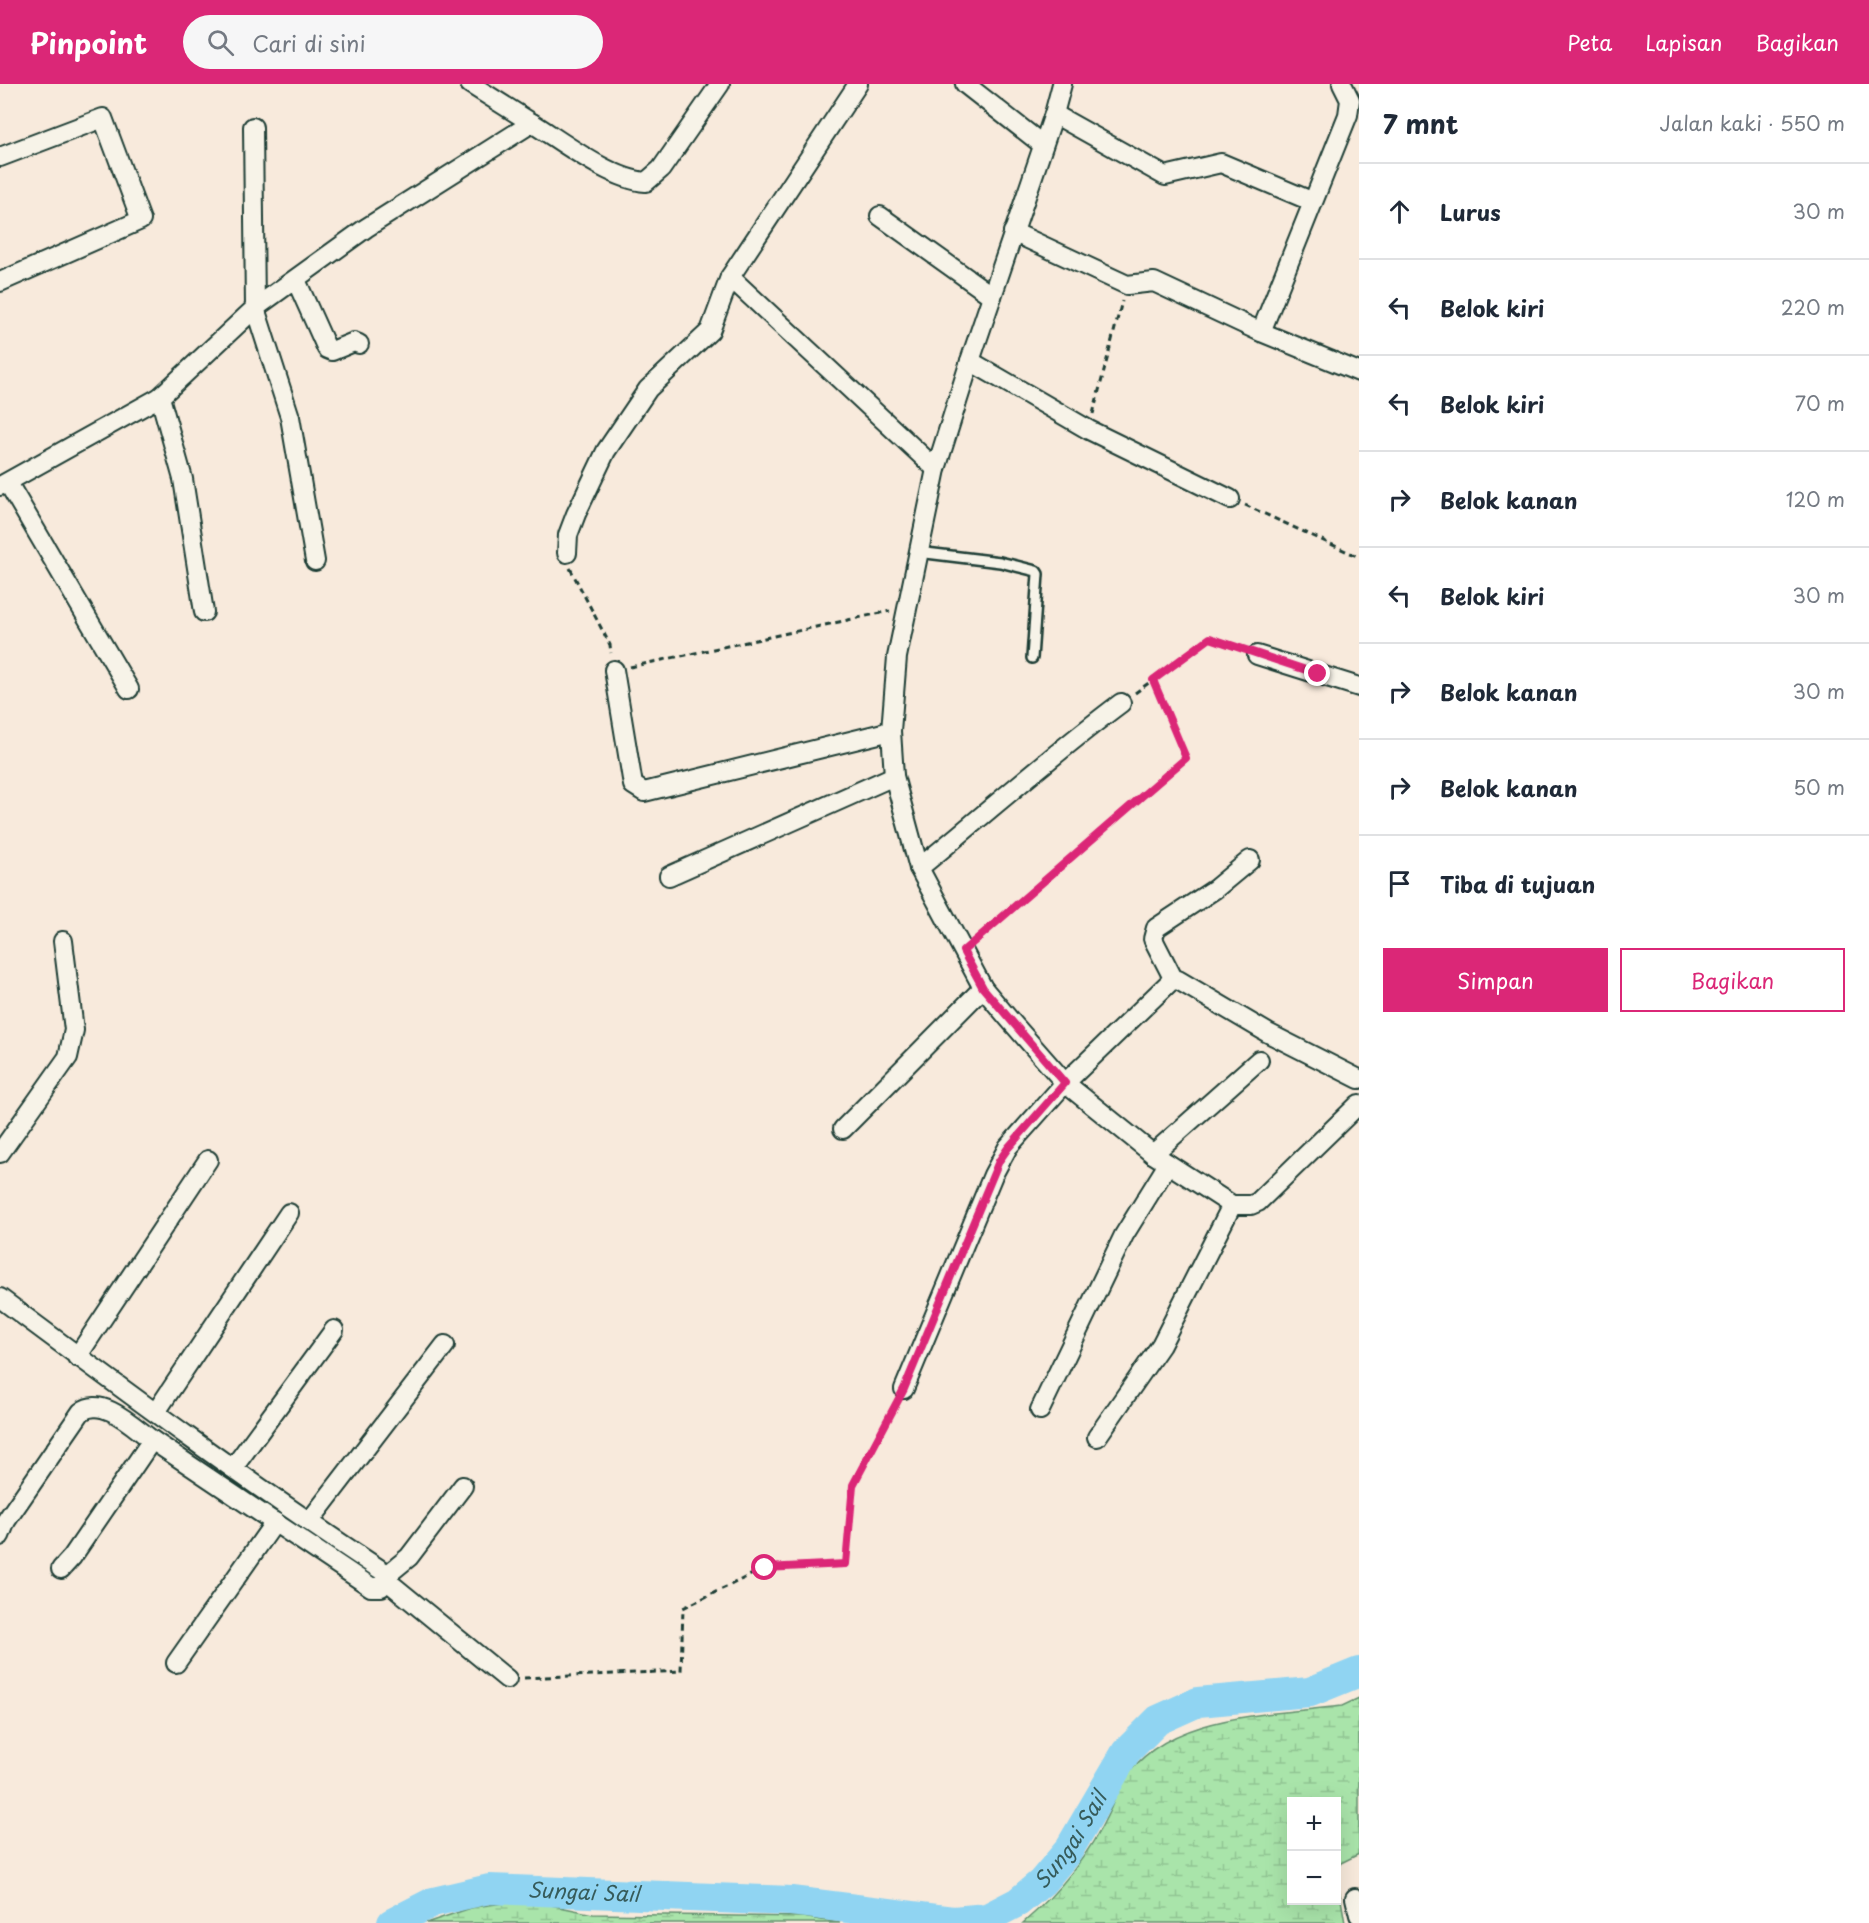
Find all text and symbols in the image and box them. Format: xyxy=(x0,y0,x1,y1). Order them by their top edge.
search box xyxy=(183,15,603,69)
text: Pinpoint xyxy=(30,21,147,64)
icon: search xyxy=(204,26,237,59)
text: Cari di sini xyxy=(252,26,366,59)
text: Peta xyxy=(1567,26,1612,58)
text: Lapisan xyxy=(1645,26,1723,58)
text: Bagikan xyxy=(1756,26,1839,58)
text: 7 mnt xyxy=(1383,104,1458,143)
text: Jalan kaki · 550 m xyxy=(1660,108,1845,138)
icon: ahead xyxy=(1383,195,1416,228)
text: Lurus xyxy=(1440,195,1501,228)
text: 30 m xyxy=(1792,196,1845,226)
icon: left xyxy=(1383,291,1416,324)
text: Belok kiri xyxy=(1440,291,1544,324)
text: 220 m xyxy=(1781,292,1845,322)
icon: left xyxy=(1383,387,1416,420)
text: Belok kiri xyxy=(1440,387,1544,420)
text: 70 m xyxy=(1795,388,1845,418)
icon: right xyxy=(1383,483,1416,516)
text: Belok kanan xyxy=(1440,483,1577,516)
text: 120 m xyxy=(1786,484,1845,514)
icon: left xyxy=(1383,579,1416,612)
text: Belok kiri xyxy=(1440,579,1544,612)
text: 30 m xyxy=(1792,580,1845,610)
route end xyxy=(1304,660,1330,686)
icon: right xyxy=(1383,675,1416,708)
text: Belok kanan xyxy=(1440,675,1577,708)
text: 30 m xyxy=(1792,676,1845,706)
icon: right xyxy=(1383,771,1416,804)
text: Belok kanan xyxy=(1440,771,1577,804)
text: 50 m xyxy=(1793,772,1845,802)
icon: arrive xyxy=(1383,867,1416,900)
text: Tiba di tujuan xyxy=(1440,867,1595,900)
button: Simpan xyxy=(1383,948,1608,1012)
button: Bagikan xyxy=(1620,948,1845,1012)
route start xyxy=(751,1554,777,1580)
water label: Sungai Sail xyxy=(1025,1782,1115,1895)
map controls xyxy=(1287,1797,1341,1905)
button: + xyxy=(1287,1797,1341,1851)
button: − xyxy=(1287,1851,1341,1905)
water label: Sungai Sail xyxy=(527,1873,643,1909)

